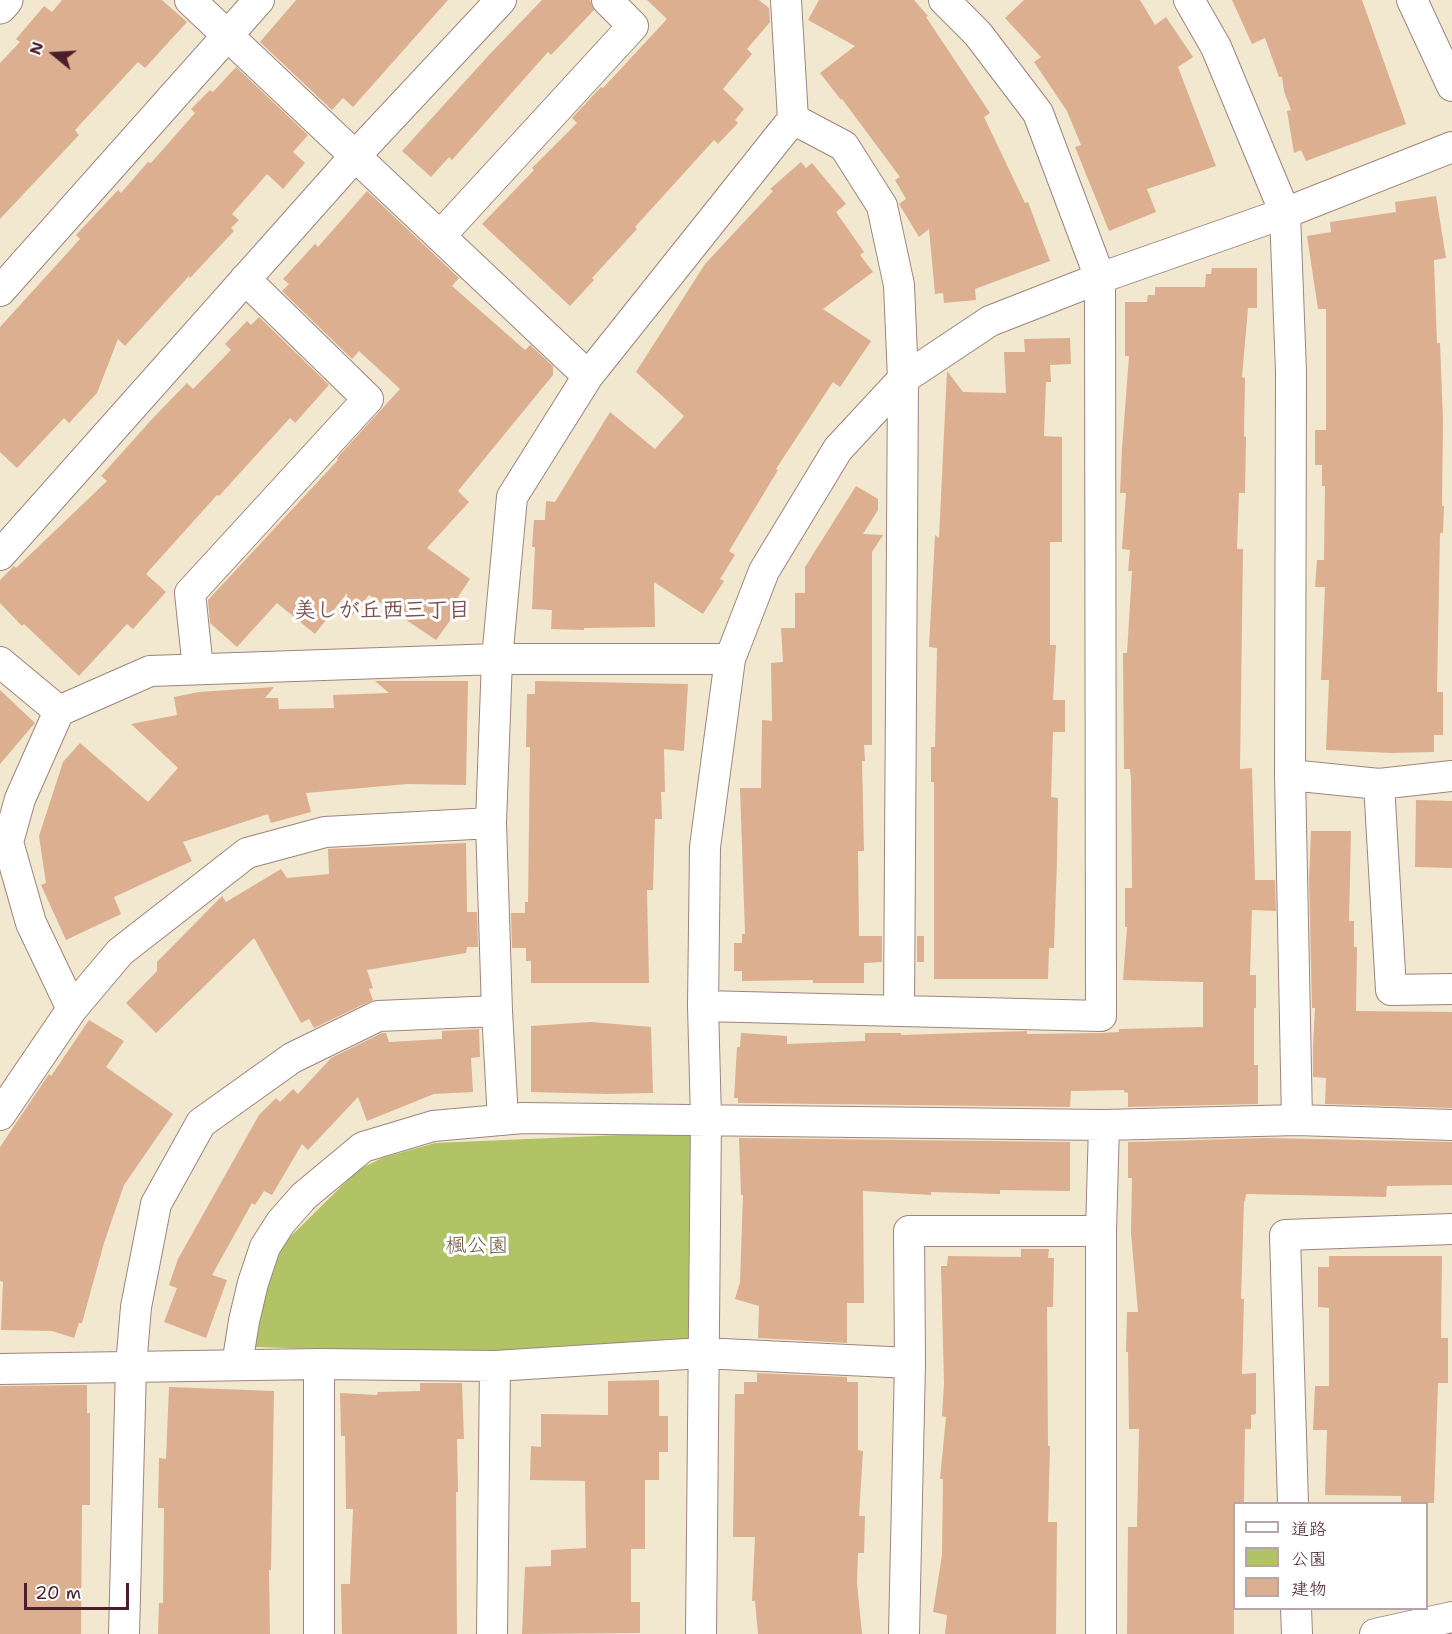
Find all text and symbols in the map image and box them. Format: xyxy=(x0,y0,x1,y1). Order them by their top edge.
north arrow xyxy=(24,24,84,84)
text: N xyxy=(24,39,48,58)
district label: 美しが丘西三丁目 xyxy=(294,598,470,624)
park label: 楓公園 xyxy=(446,1234,508,1260)
legend xyxy=(1233,1502,1428,1610)
text: 道路 xyxy=(1291,1517,1327,1541)
text: 公園 xyxy=(1291,1547,1327,1571)
scale bar xyxy=(27,1571,132,1609)
text: 建物 xyxy=(1291,1577,1327,1601)
text: 20 m xyxy=(35,1581,81,1605)

